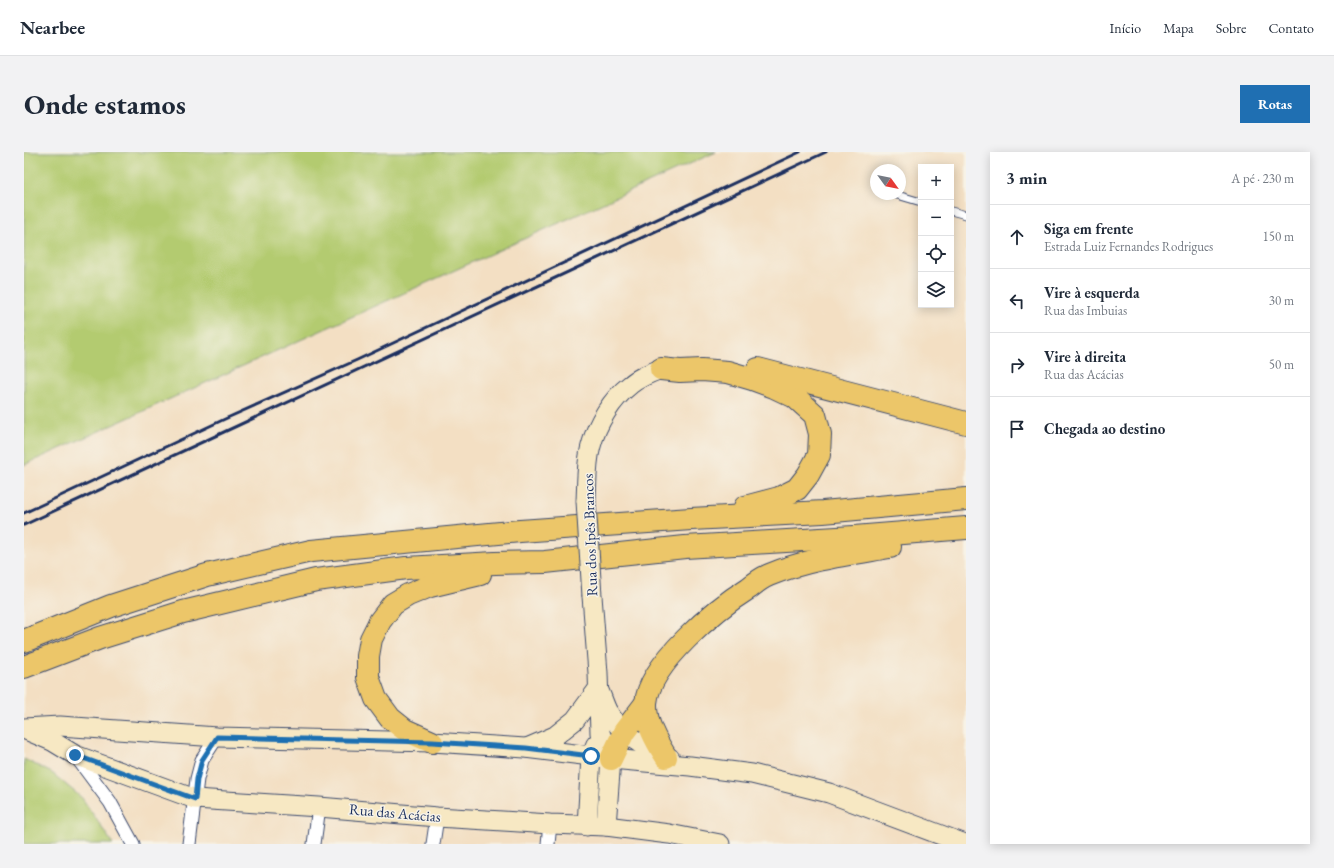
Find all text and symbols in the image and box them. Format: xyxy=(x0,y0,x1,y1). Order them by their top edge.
text: Nearbee xyxy=(20,15,85,40)
text: Início xyxy=(1109,19,1141,37)
text: Mapa xyxy=(1163,19,1194,37)
text: Sobre xyxy=(1216,19,1246,37)
text: Contato xyxy=(1268,19,1314,37)
button: Rotas xyxy=(1240,85,1310,123)
text: Onde estamos xyxy=(24,86,186,122)
north arrow xyxy=(870,164,906,200)
map controls xyxy=(918,164,954,308)
button: + xyxy=(918,164,954,200)
text: 3 min xyxy=(1006,167,1047,189)
text: A pé · 230 m xyxy=(1231,170,1294,187)
button: − xyxy=(918,200,954,236)
text: Siga em frente xyxy=(1044,219,1133,238)
icon: ahead xyxy=(1006,226,1028,248)
text: 150 m xyxy=(1263,228,1294,245)
button: locate xyxy=(918,236,954,272)
text: Estrada Luiz Fernandes Rodrigues xyxy=(1044,238,1213,255)
button: layers xyxy=(918,272,954,308)
text: Vire à esquerda xyxy=(1044,283,1140,302)
icon: left xyxy=(1006,290,1028,312)
text: 30 m xyxy=(1269,292,1294,309)
text: Rua das Imbuias xyxy=(1044,302,1127,319)
text: Vire à direita xyxy=(1044,347,1126,366)
icon: right xyxy=(1006,354,1028,376)
text: 50 m xyxy=(1269,356,1294,373)
text: Rua das Acácias xyxy=(1044,366,1124,383)
icon: arrive xyxy=(1006,418,1028,440)
text: Chegada ao destino xyxy=(1044,419,1165,438)
street label: Rua dos Ipês Brancos xyxy=(578,473,601,597)
route end xyxy=(66,746,84,764)
route start xyxy=(582,747,600,765)
street label: Rua das Acácias xyxy=(348,799,442,826)

